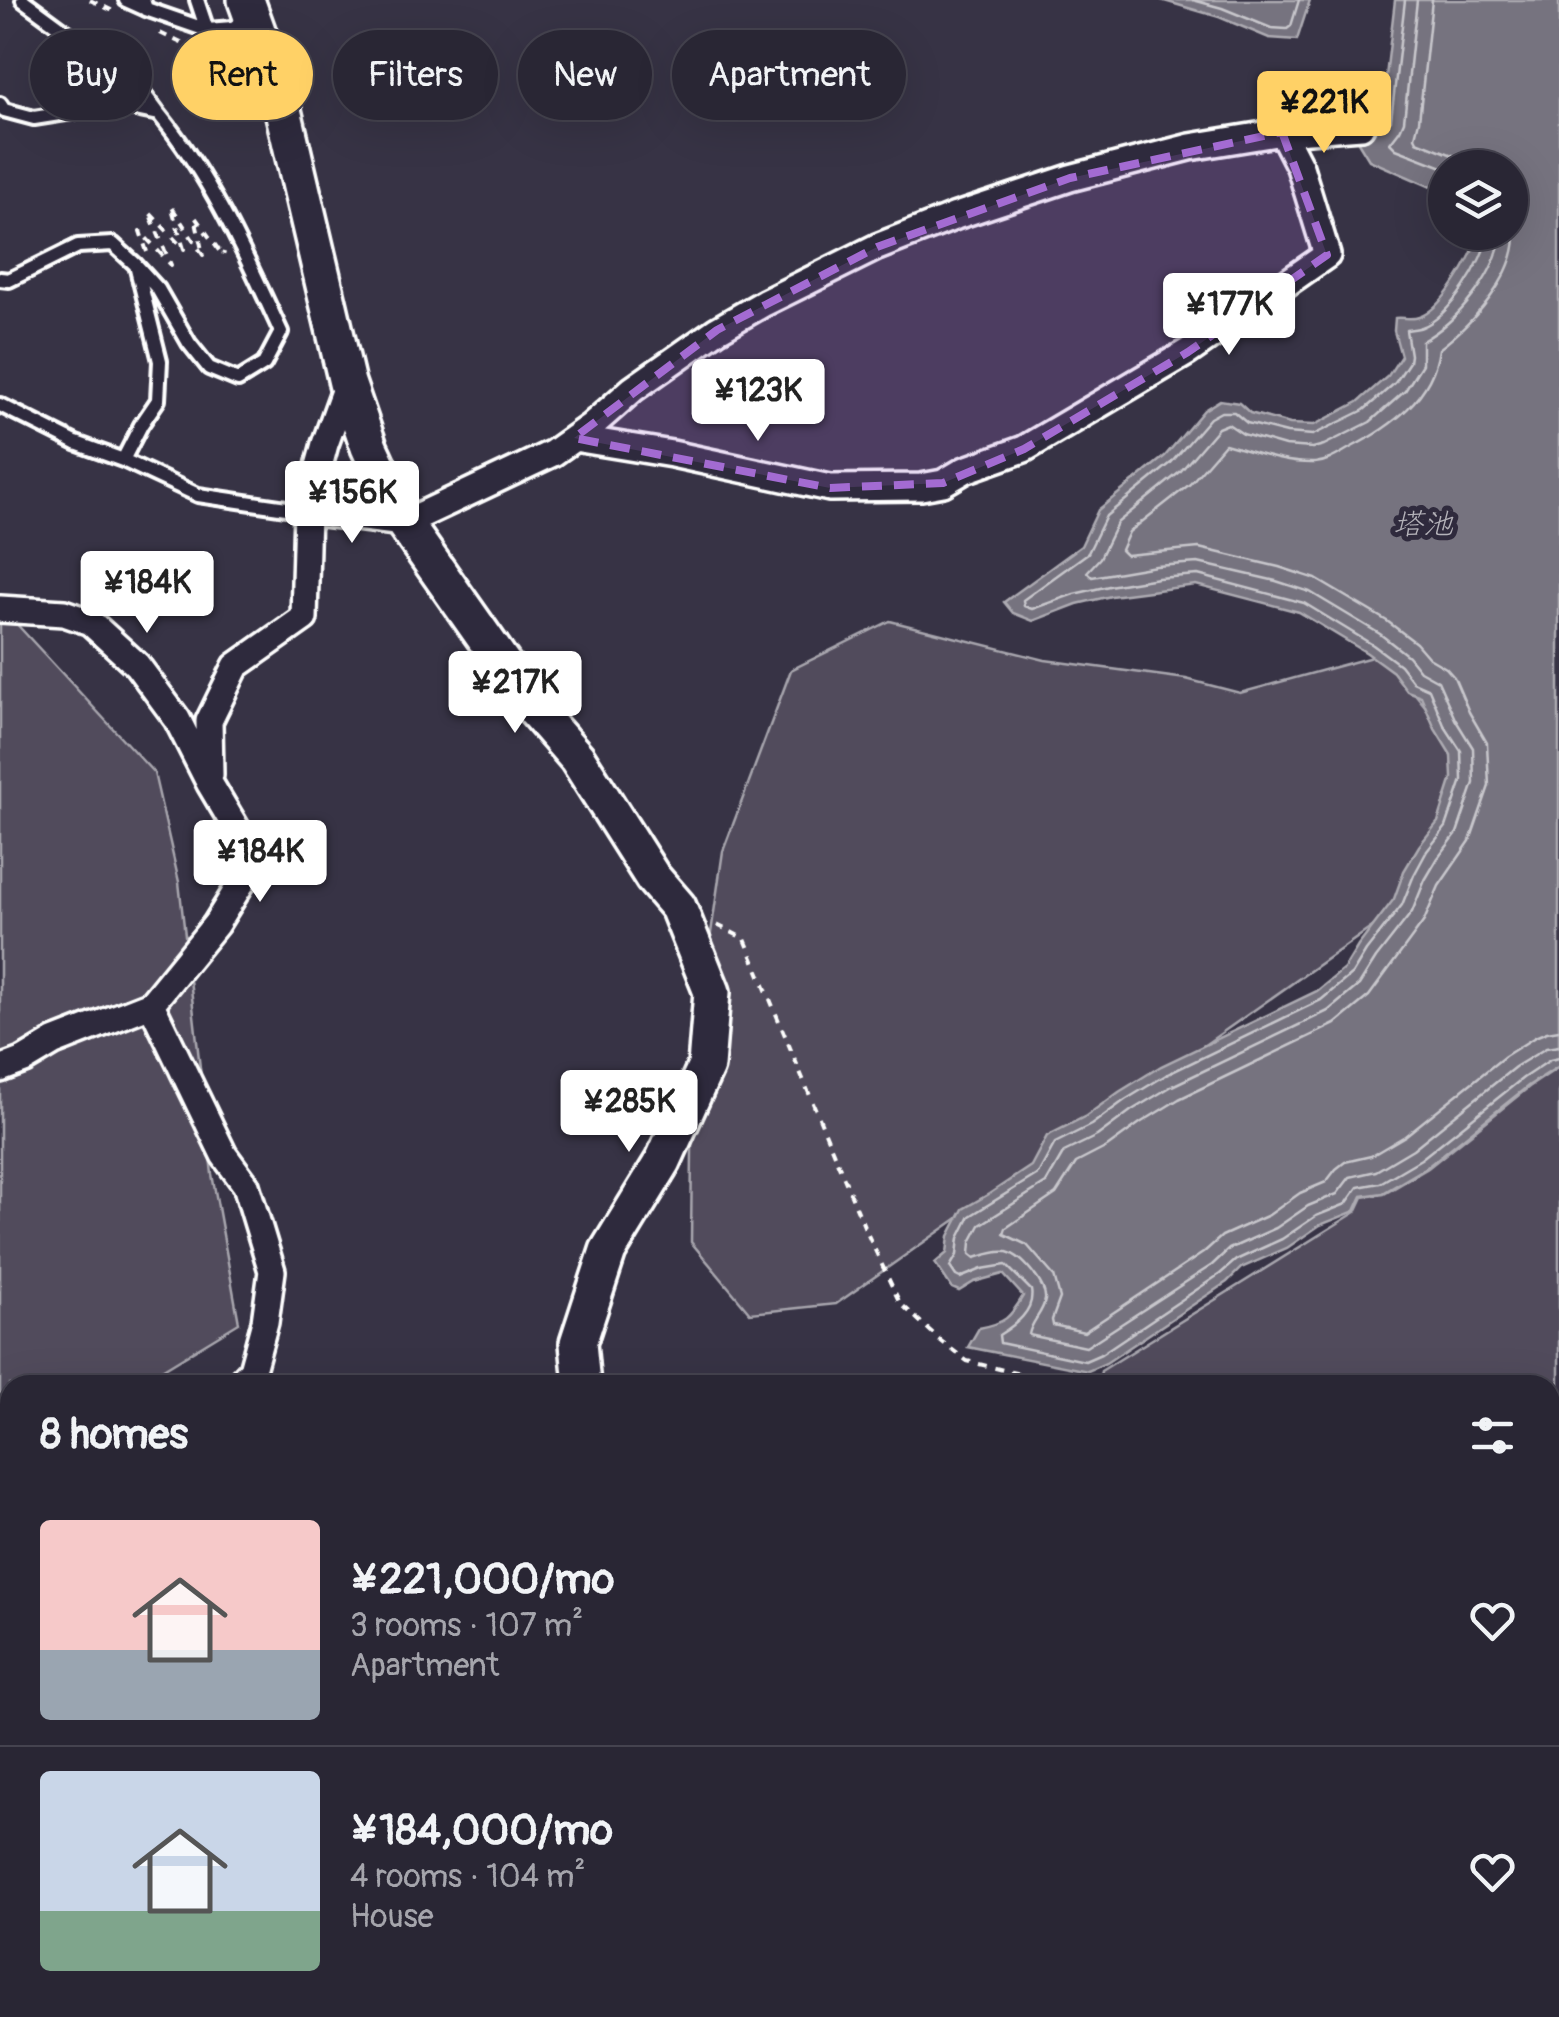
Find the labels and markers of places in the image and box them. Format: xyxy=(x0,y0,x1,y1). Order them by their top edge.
pin: ¥221K xyxy=(1254,71,1394,156)
pin: ¥177K xyxy=(1159,273,1299,358)
pin: ¥123K xyxy=(688,359,828,444)
pin: ¥156K xyxy=(282,461,422,546)
pin: ¥184K xyxy=(77,551,217,636)
pin: ¥217K xyxy=(445,651,585,736)
pin: ¥184K xyxy=(190,820,330,905)
pin: ¥285K xyxy=(559,1070,699,1155)

